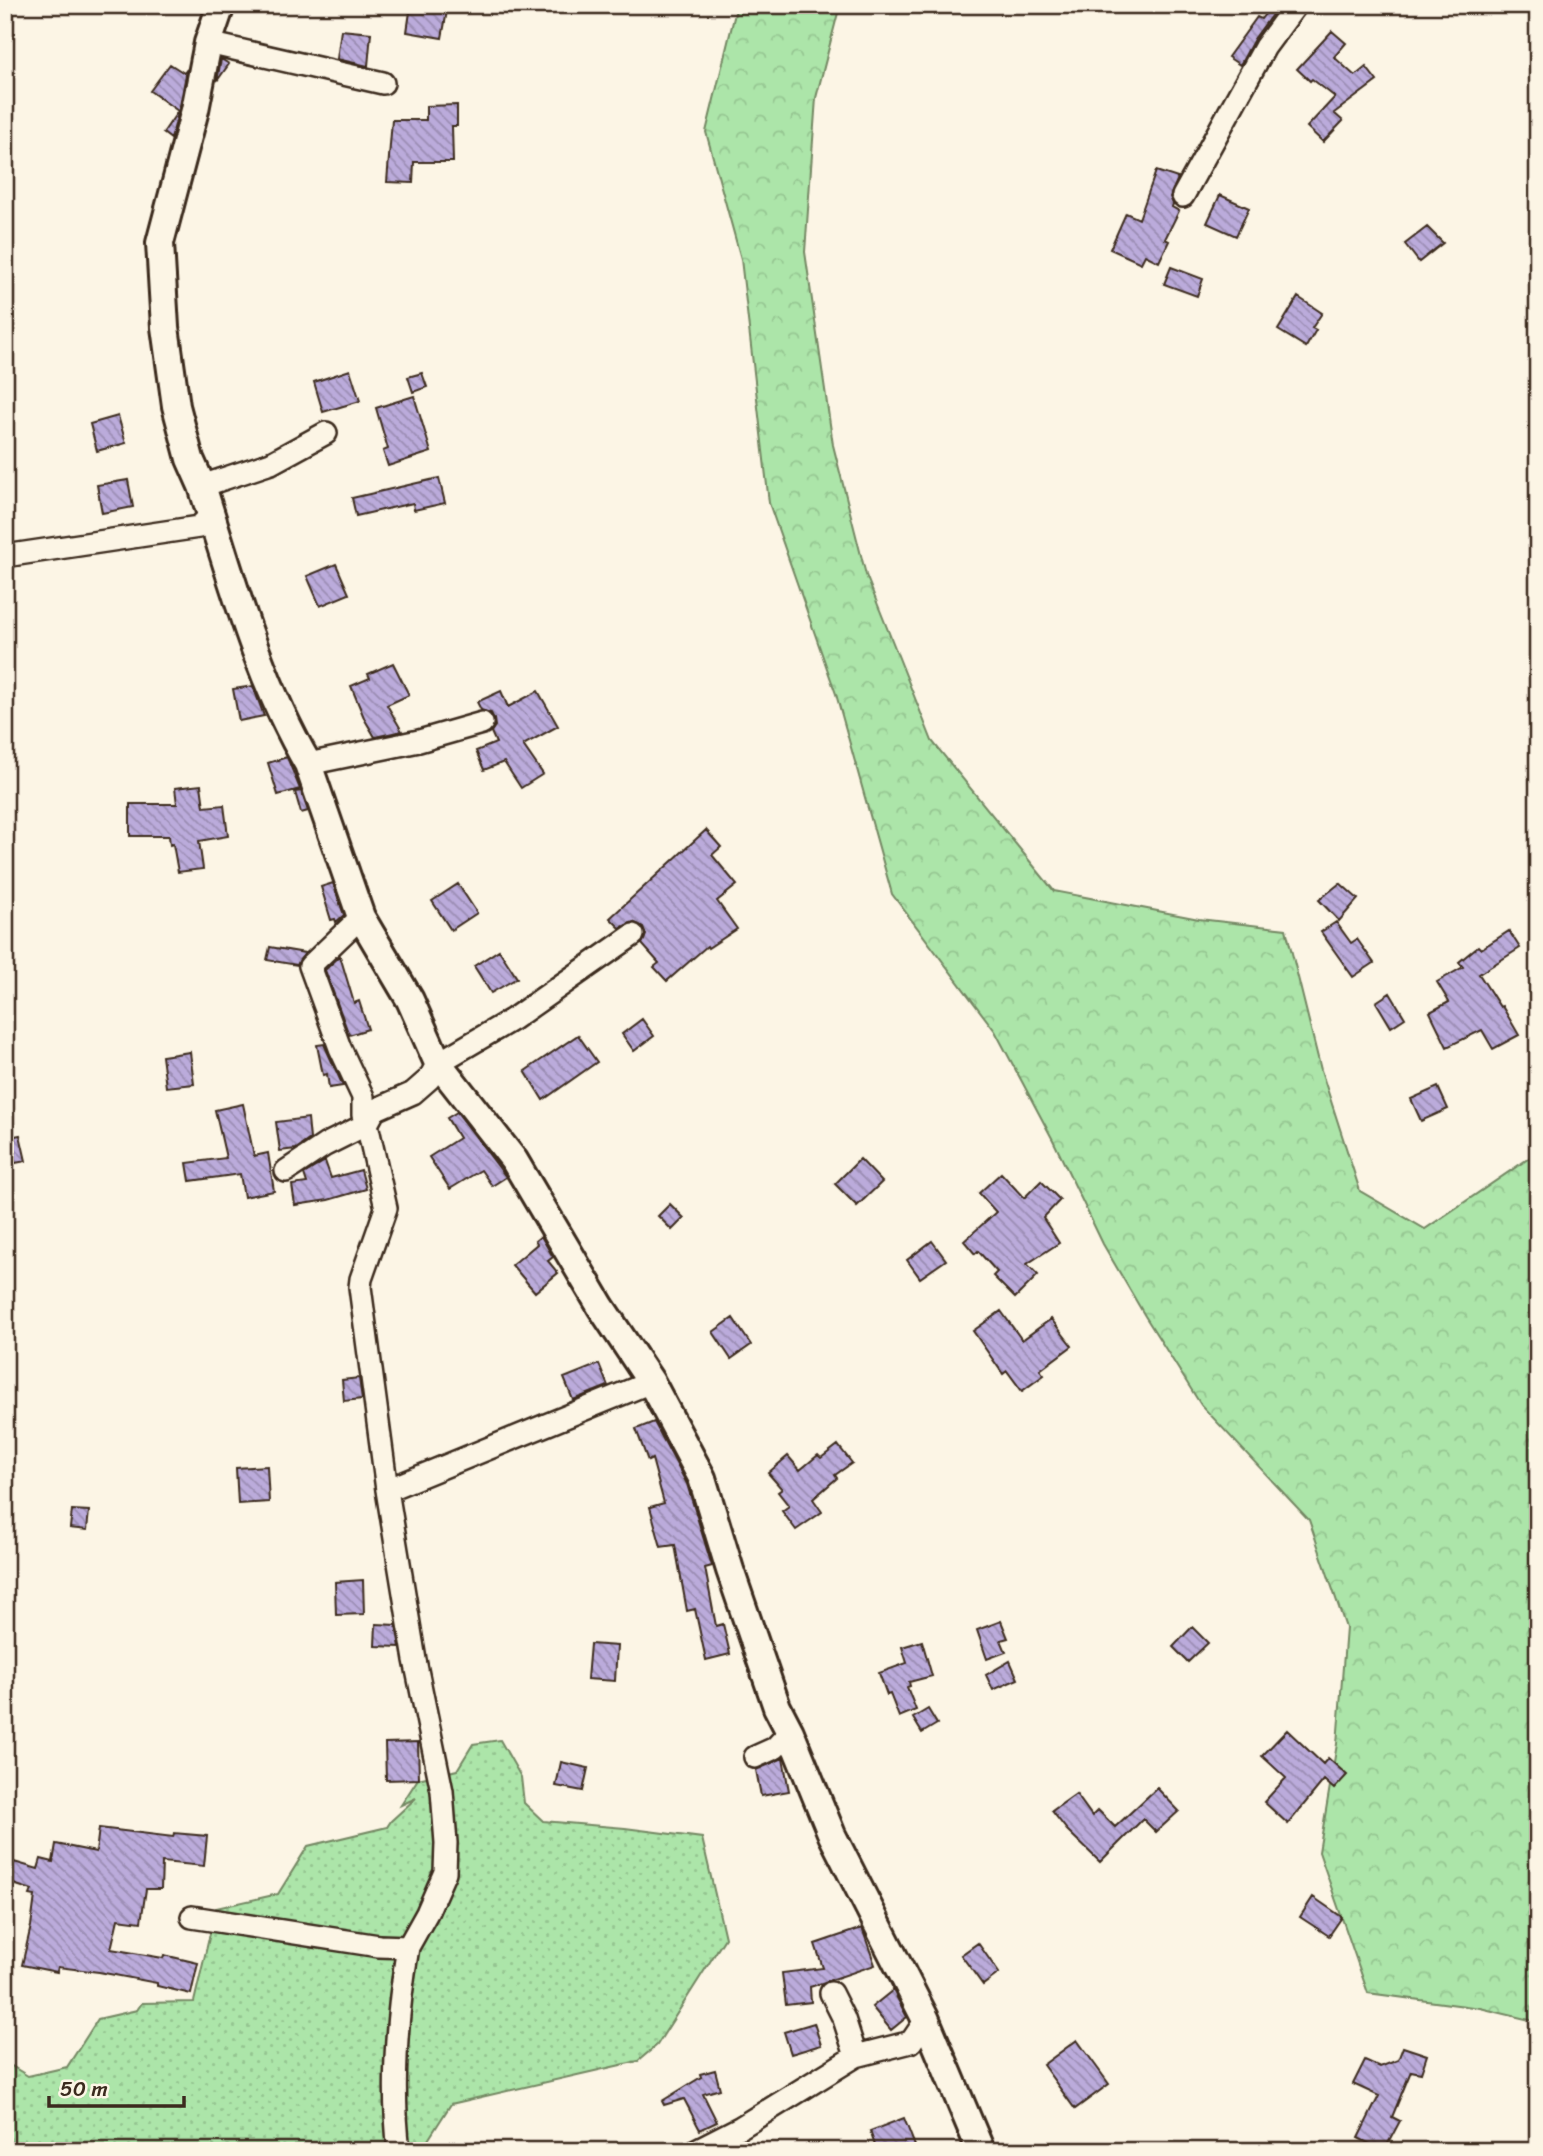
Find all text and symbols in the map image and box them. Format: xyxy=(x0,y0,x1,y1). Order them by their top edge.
scale bar xyxy=(49,2065,184,2109)
text: 50 m xyxy=(60,2070,108,2108)

